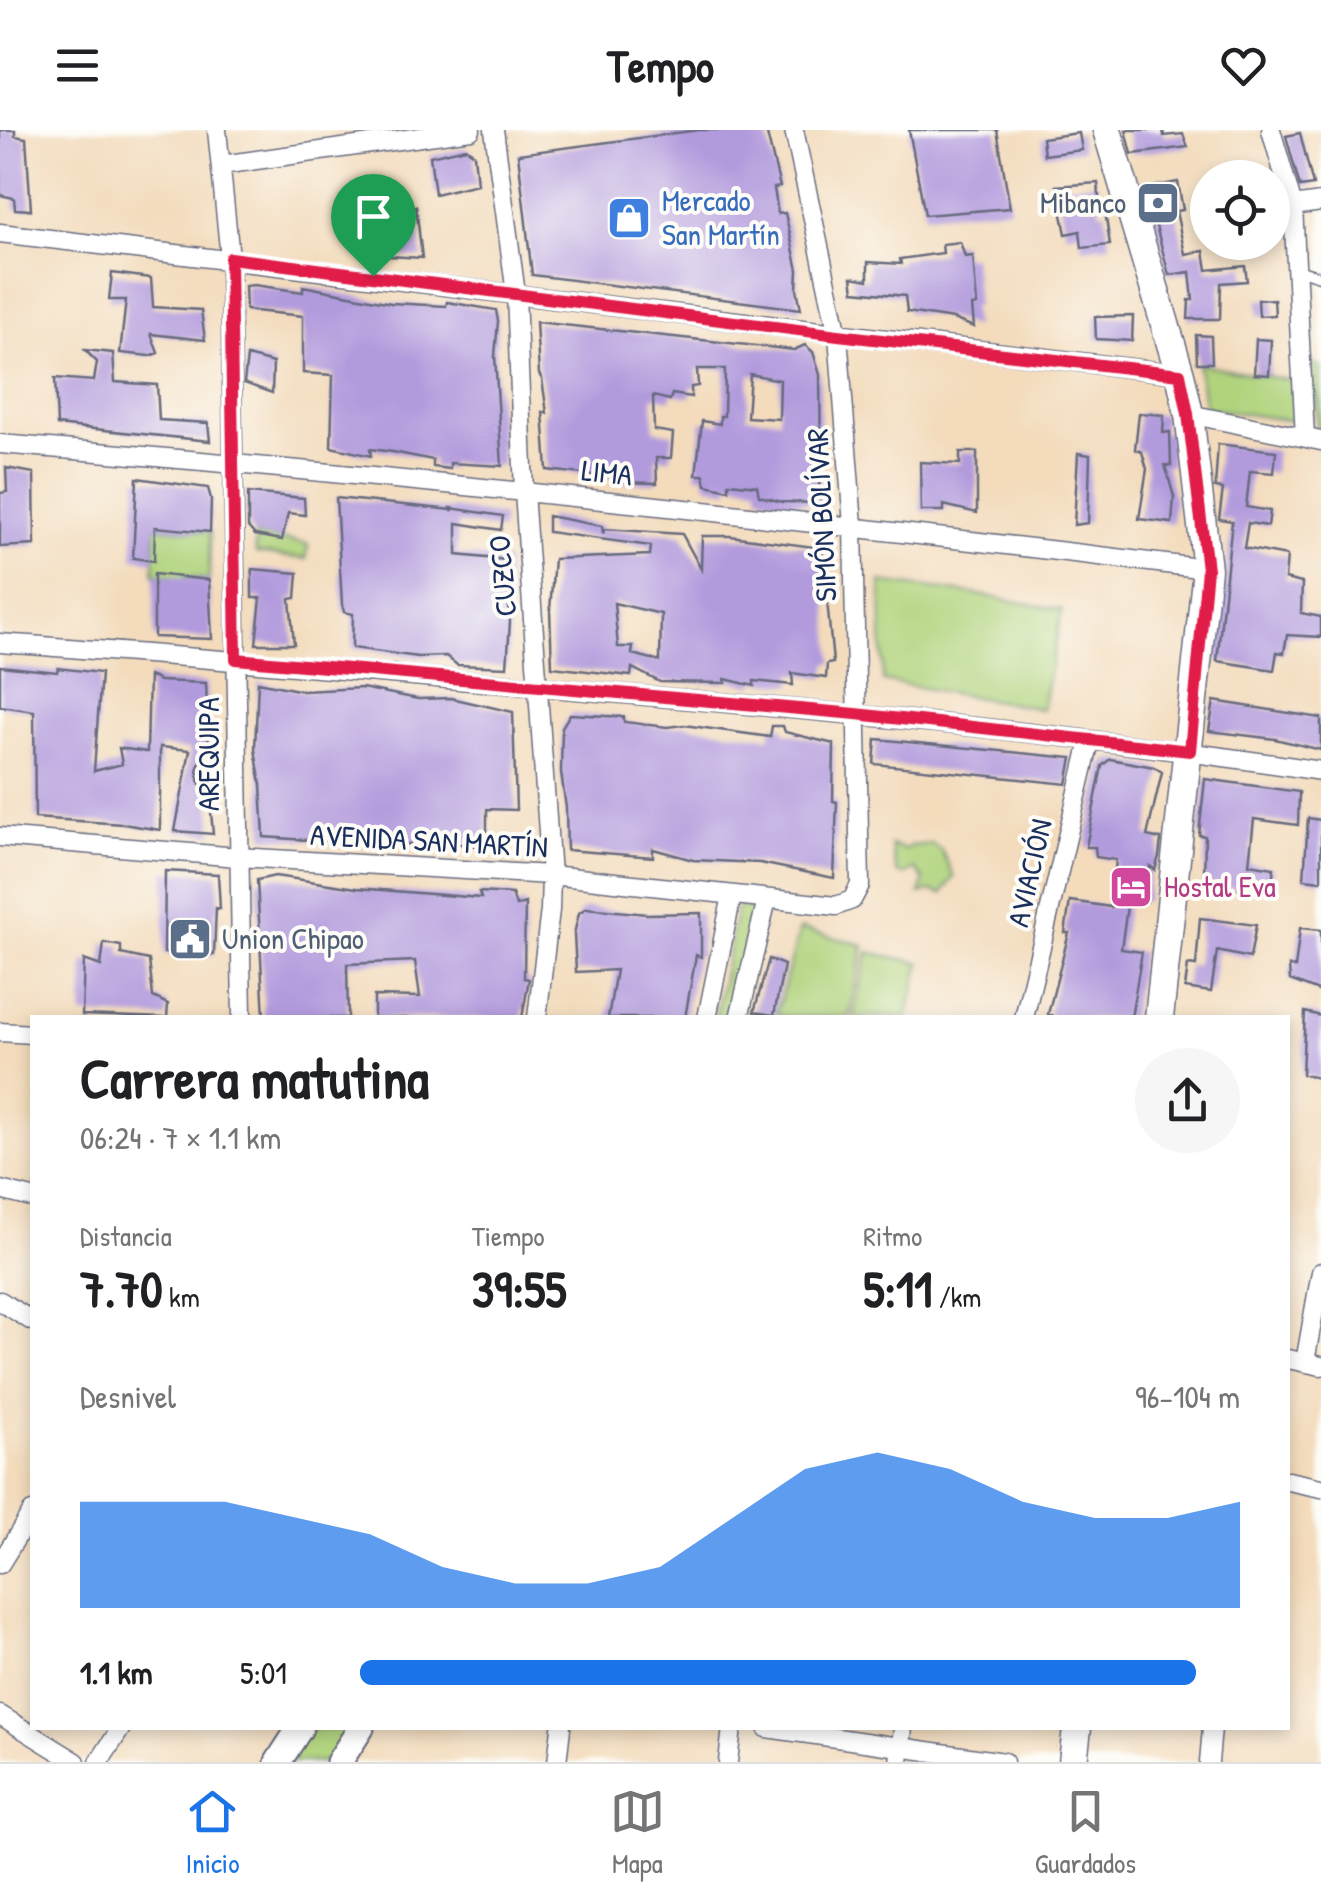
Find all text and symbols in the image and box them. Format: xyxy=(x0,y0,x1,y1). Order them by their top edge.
text: Tempo xyxy=(607,35,714,96)
icon: menu xyxy=(50,38,105,93)
icon: heart xyxy=(1216,38,1271,93)
map controls xyxy=(1190,160,1290,260)
button: locate xyxy=(1190,160,1290,260)
pin xyxy=(331,174,416,277)
place label: Mercado San Martín xyxy=(662,180,780,254)
bank icon: Mibanco xyxy=(1135,180,1181,226)
place label: Mibanco xyxy=(1040,182,1126,222)
icon: arrive xyxy=(346,189,401,244)
shop icon: Mercado San Martín xyxy=(606,195,652,241)
street label: SIMÓN BOLÍVAR xyxy=(796,427,846,603)
street label: LIMA xyxy=(580,449,635,495)
street label: CUZCO xyxy=(479,534,525,618)
street label: AREQUIPA xyxy=(188,697,228,811)
street label: AVENIDA SAN MARTÍN xyxy=(309,814,549,866)
street label: AVIACIÓN xyxy=(997,815,1061,931)
hotel icon: Hostal Eva xyxy=(1108,864,1154,910)
place label: Hostal Eva xyxy=(1164,866,1276,906)
public building icon: Union Chipao xyxy=(167,916,213,962)
place label: Union Chipao xyxy=(222,918,364,958)
text: Carrera matutina xyxy=(80,1041,429,1115)
button: share xyxy=(1135,1048,1240,1153)
text: 06:24 · 7 × 1.1 km xyxy=(80,1116,281,1159)
text: Distancia xyxy=(80,1217,172,1255)
text: Tiempo xyxy=(472,1217,545,1255)
text: Ritmo xyxy=(863,1217,922,1255)
text: 7.70 xyxy=(80,1255,163,1323)
text: 39:55 xyxy=(472,1255,566,1323)
text: 5:11 xyxy=(863,1255,932,1323)
text: km xyxy=(163,1278,200,1316)
text: /km xyxy=(932,1278,981,1316)
text: Desnivel xyxy=(80,1375,176,1418)
text: 96–104 m xyxy=(1135,1375,1240,1418)
text: 1.1 km xyxy=(80,1651,152,1694)
text: 5:01 xyxy=(240,1651,287,1694)
tab: Inicio xyxy=(185,1784,240,1882)
tab: Mapa xyxy=(610,1784,665,1882)
tab: Guardados xyxy=(1035,1784,1136,1882)

